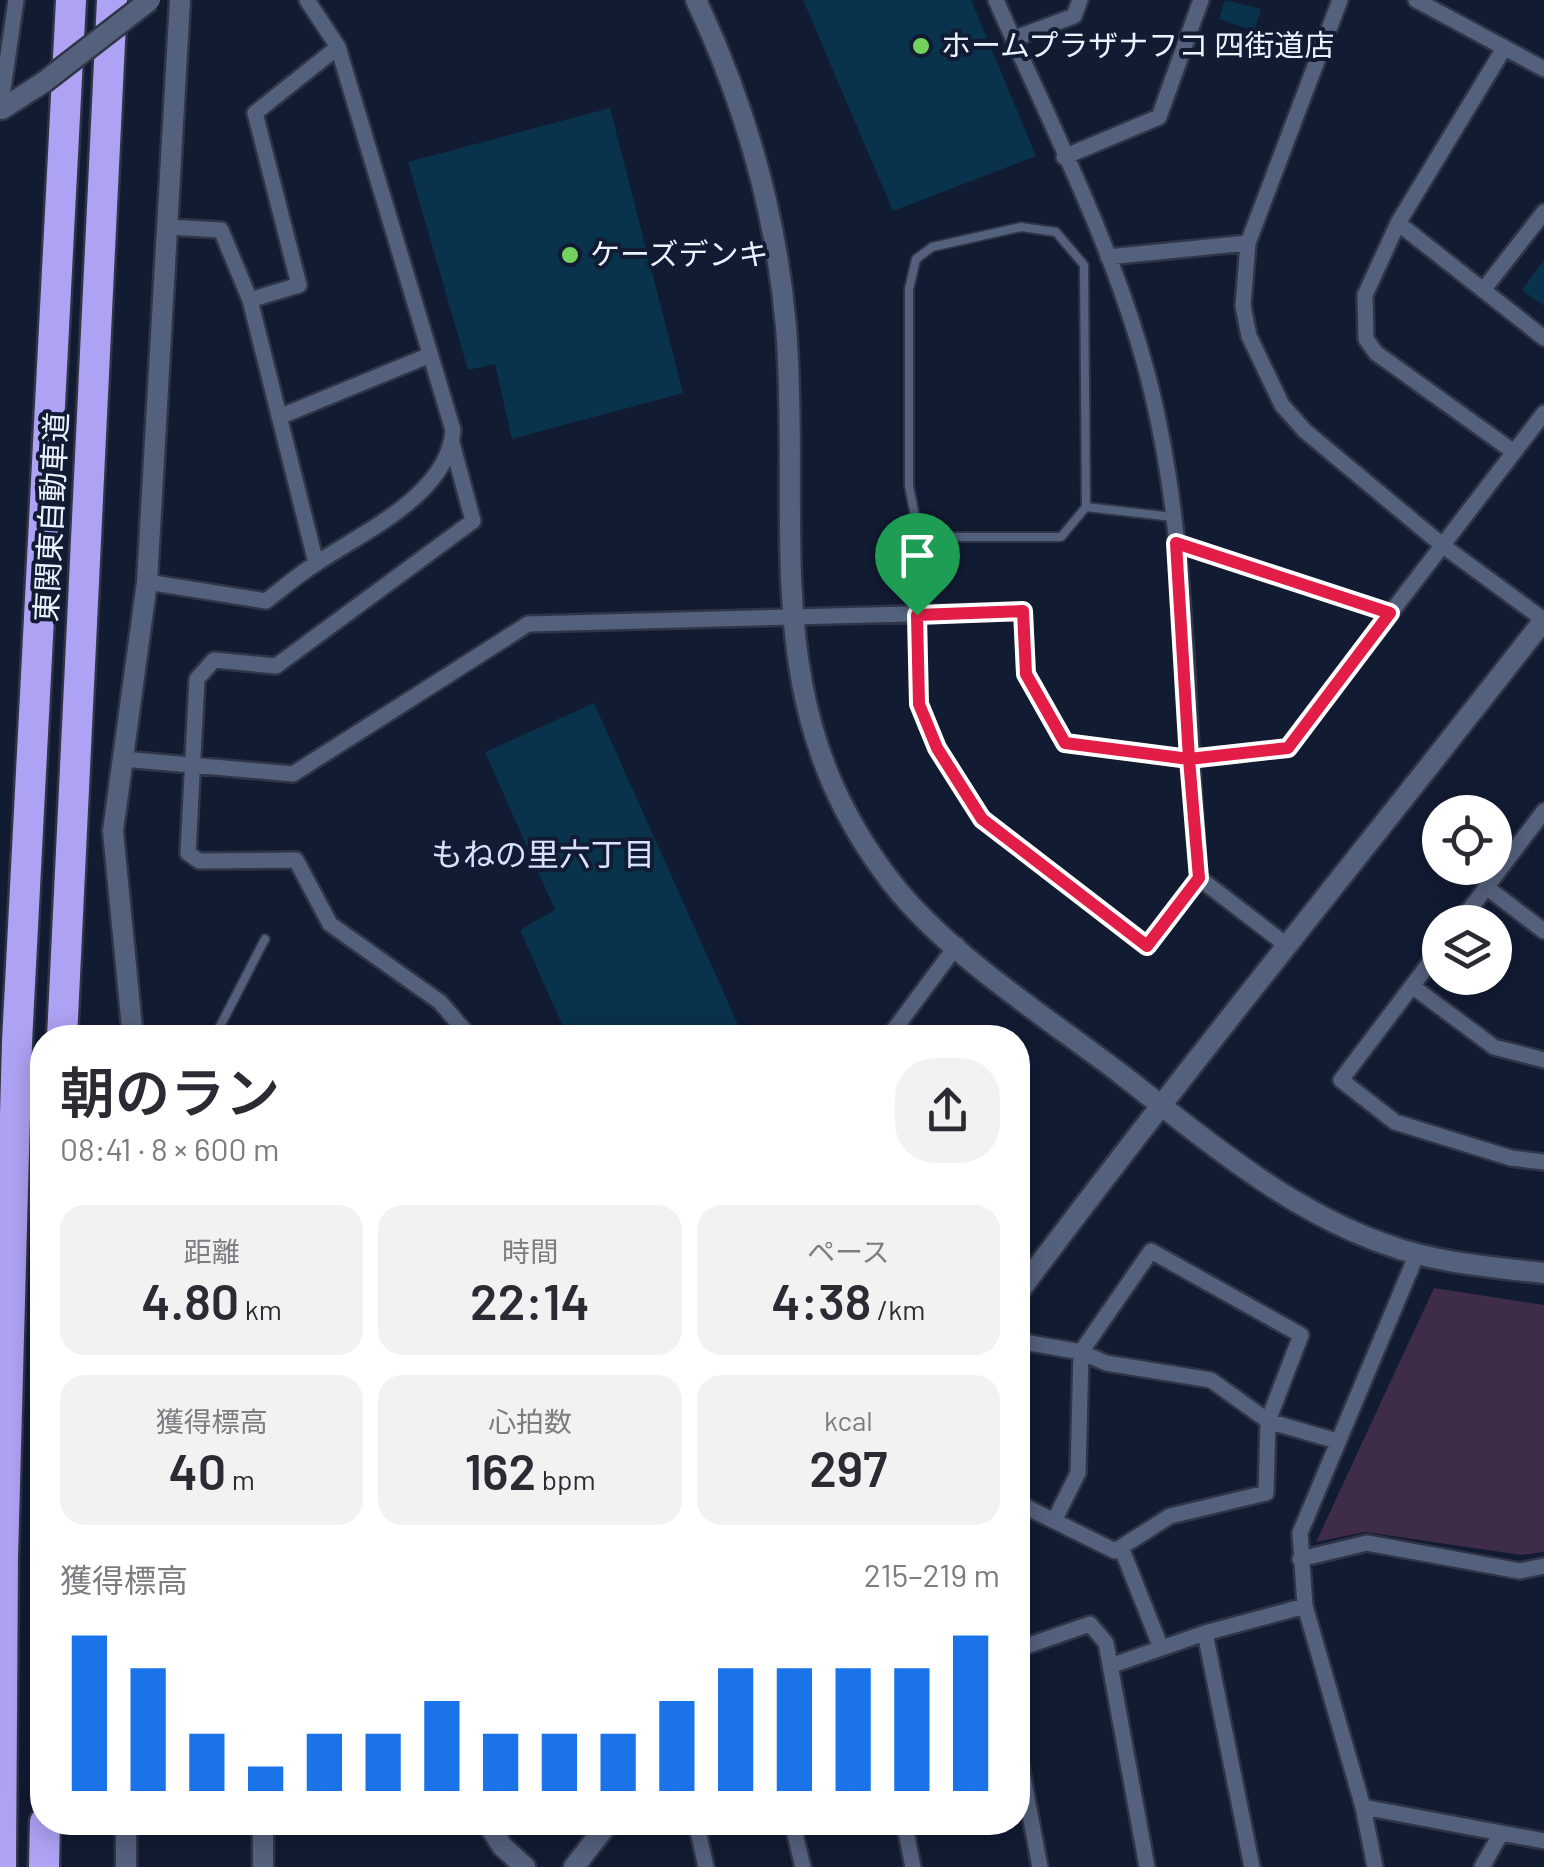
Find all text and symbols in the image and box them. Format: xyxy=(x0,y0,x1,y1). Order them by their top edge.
place label: ホームプラザナフコ 四街道店 xyxy=(941,26,1334,62)
marker: ホームプラザナフコ 四街道店 xyxy=(910,35,932,57)
place label: ケーズデンキ xyxy=(590,235,769,271)
marker: ケーズデンキ xyxy=(559,244,581,266)
street label: 東関東自動車道 xyxy=(27,411,73,623)
pin xyxy=(875,513,960,616)
icon: arrive xyxy=(890,528,945,583)
map controls xyxy=(1422,795,1512,995)
button: locate xyxy=(1422,795,1512,885)
district label: もねの里六丁目 xyxy=(431,834,655,872)
button: layers xyxy=(1422,905,1512,995)
text: 朝のラン xyxy=(60,1058,280,1124)
button: share xyxy=(895,1058,1000,1163)
text: 08:41 · 8 × 600 m xyxy=(60,1129,280,1167)
text: 距離 xyxy=(184,1234,240,1268)
text: 時間 xyxy=(502,1234,558,1268)
text: ペース xyxy=(807,1234,890,1268)
text: 4.80 xyxy=(141,1270,239,1330)
text: 22:14 xyxy=(470,1270,590,1330)
text: 4:38 xyxy=(771,1270,871,1330)
text: km xyxy=(239,1292,282,1326)
text: /km xyxy=(871,1292,925,1326)
text: kcal xyxy=(824,1403,873,1437)
text: 獲得標高 xyxy=(156,1404,268,1438)
text: 心拍数 xyxy=(488,1404,572,1438)
text: 297 xyxy=(809,1437,887,1497)
text: 40 xyxy=(168,1440,226,1500)
text: 162 xyxy=(464,1440,536,1500)
text: m xyxy=(226,1462,255,1496)
text: bpm xyxy=(536,1462,596,1496)
text: 215–219 m xyxy=(864,1555,1000,1593)
text: 獲得標高 xyxy=(60,1560,188,1598)

